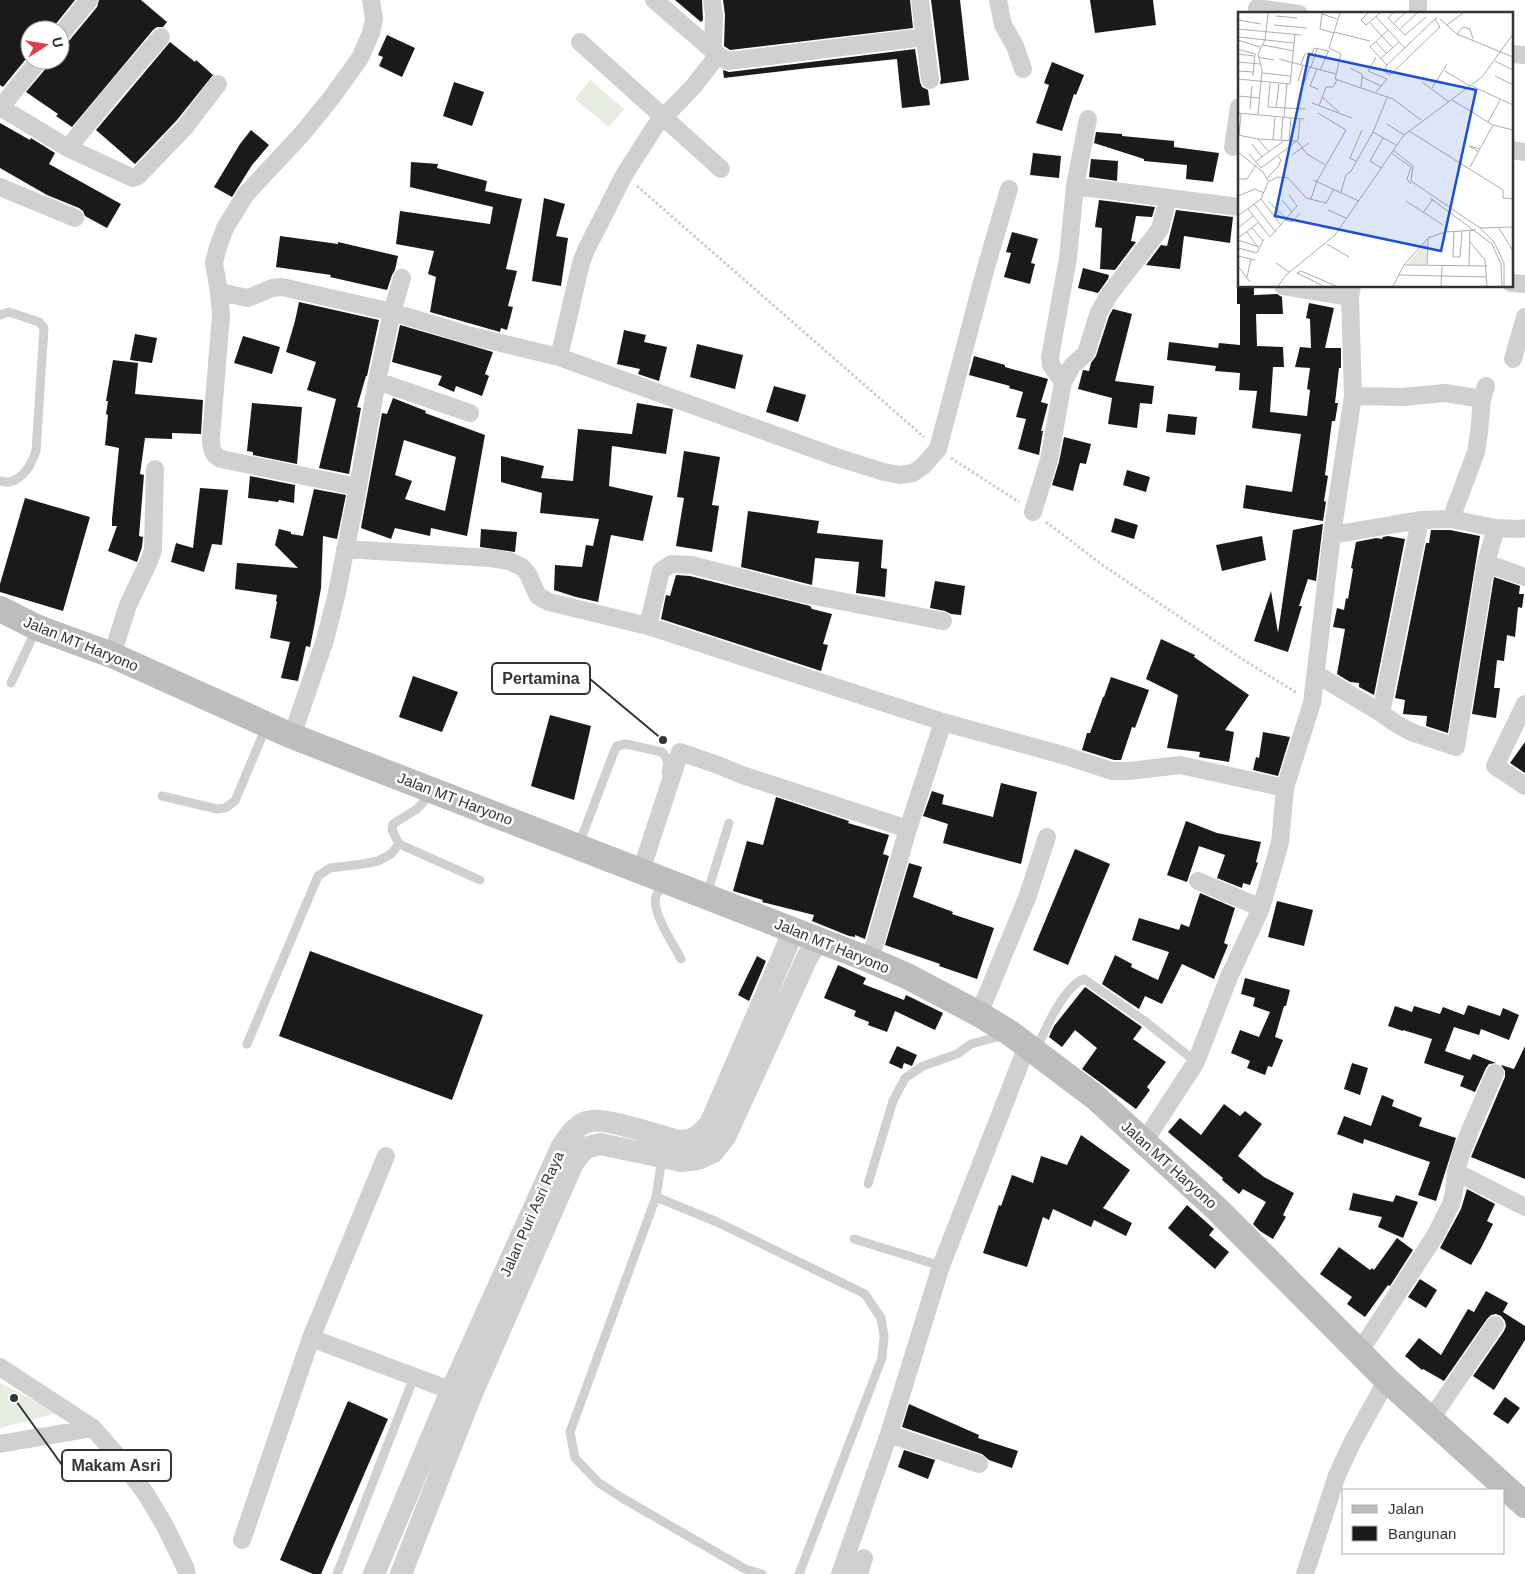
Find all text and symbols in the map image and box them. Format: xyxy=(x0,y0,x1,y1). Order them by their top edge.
inset map xyxy=(1238,12,1512,288)
north arrow xyxy=(20,20,70,70)
text: U xyxy=(49,36,67,49)
street label: Jalan MT Haryono xyxy=(21,613,141,674)
callout: Pertamina xyxy=(492,663,590,694)
text: Pertamina xyxy=(502,670,580,687)
street label: Jalan MT Haryono xyxy=(395,769,515,828)
street label: Jalan MT Haryono xyxy=(772,915,892,976)
street label: Jalan MT Haryono xyxy=(1118,1117,1220,1212)
street label: Jalan Puri Asri Raya xyxy=(496,1148,567,1279)
callout: Makam Asri xyxy=(62,1450,171,1481)
text: Makam Asri xyxy=(71,1457,161,1474)
legend xyxy=(1342,1489,1505,1554)
text: Jalan xyxy=(1388,1500,1424,1517)
text: Bangunan xyxy=(1388,1525,1456,1542)

